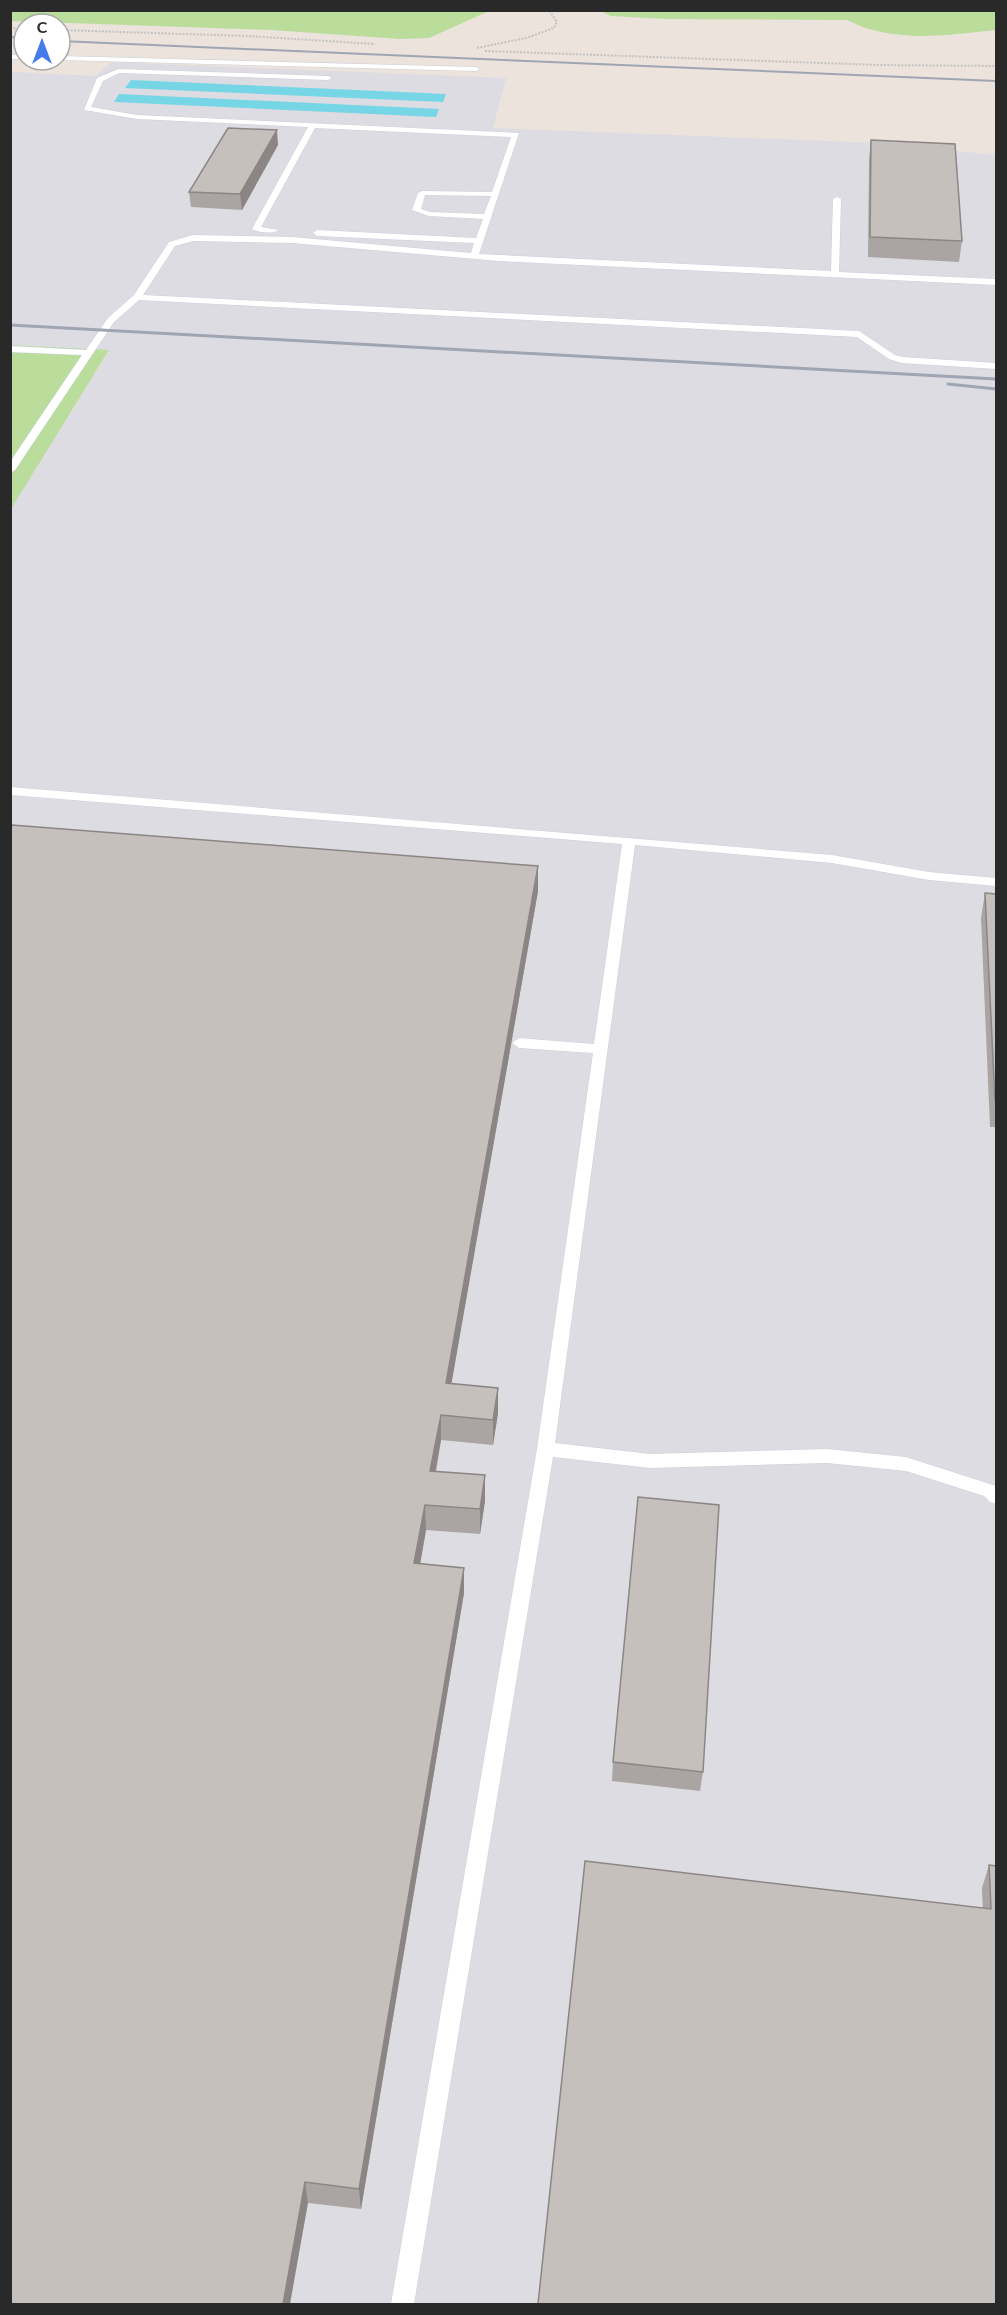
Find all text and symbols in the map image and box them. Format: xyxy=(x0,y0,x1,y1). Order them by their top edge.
north arrow xyxy=(12,12,72,72)
text: С xyxy=(37,17,48,36)

